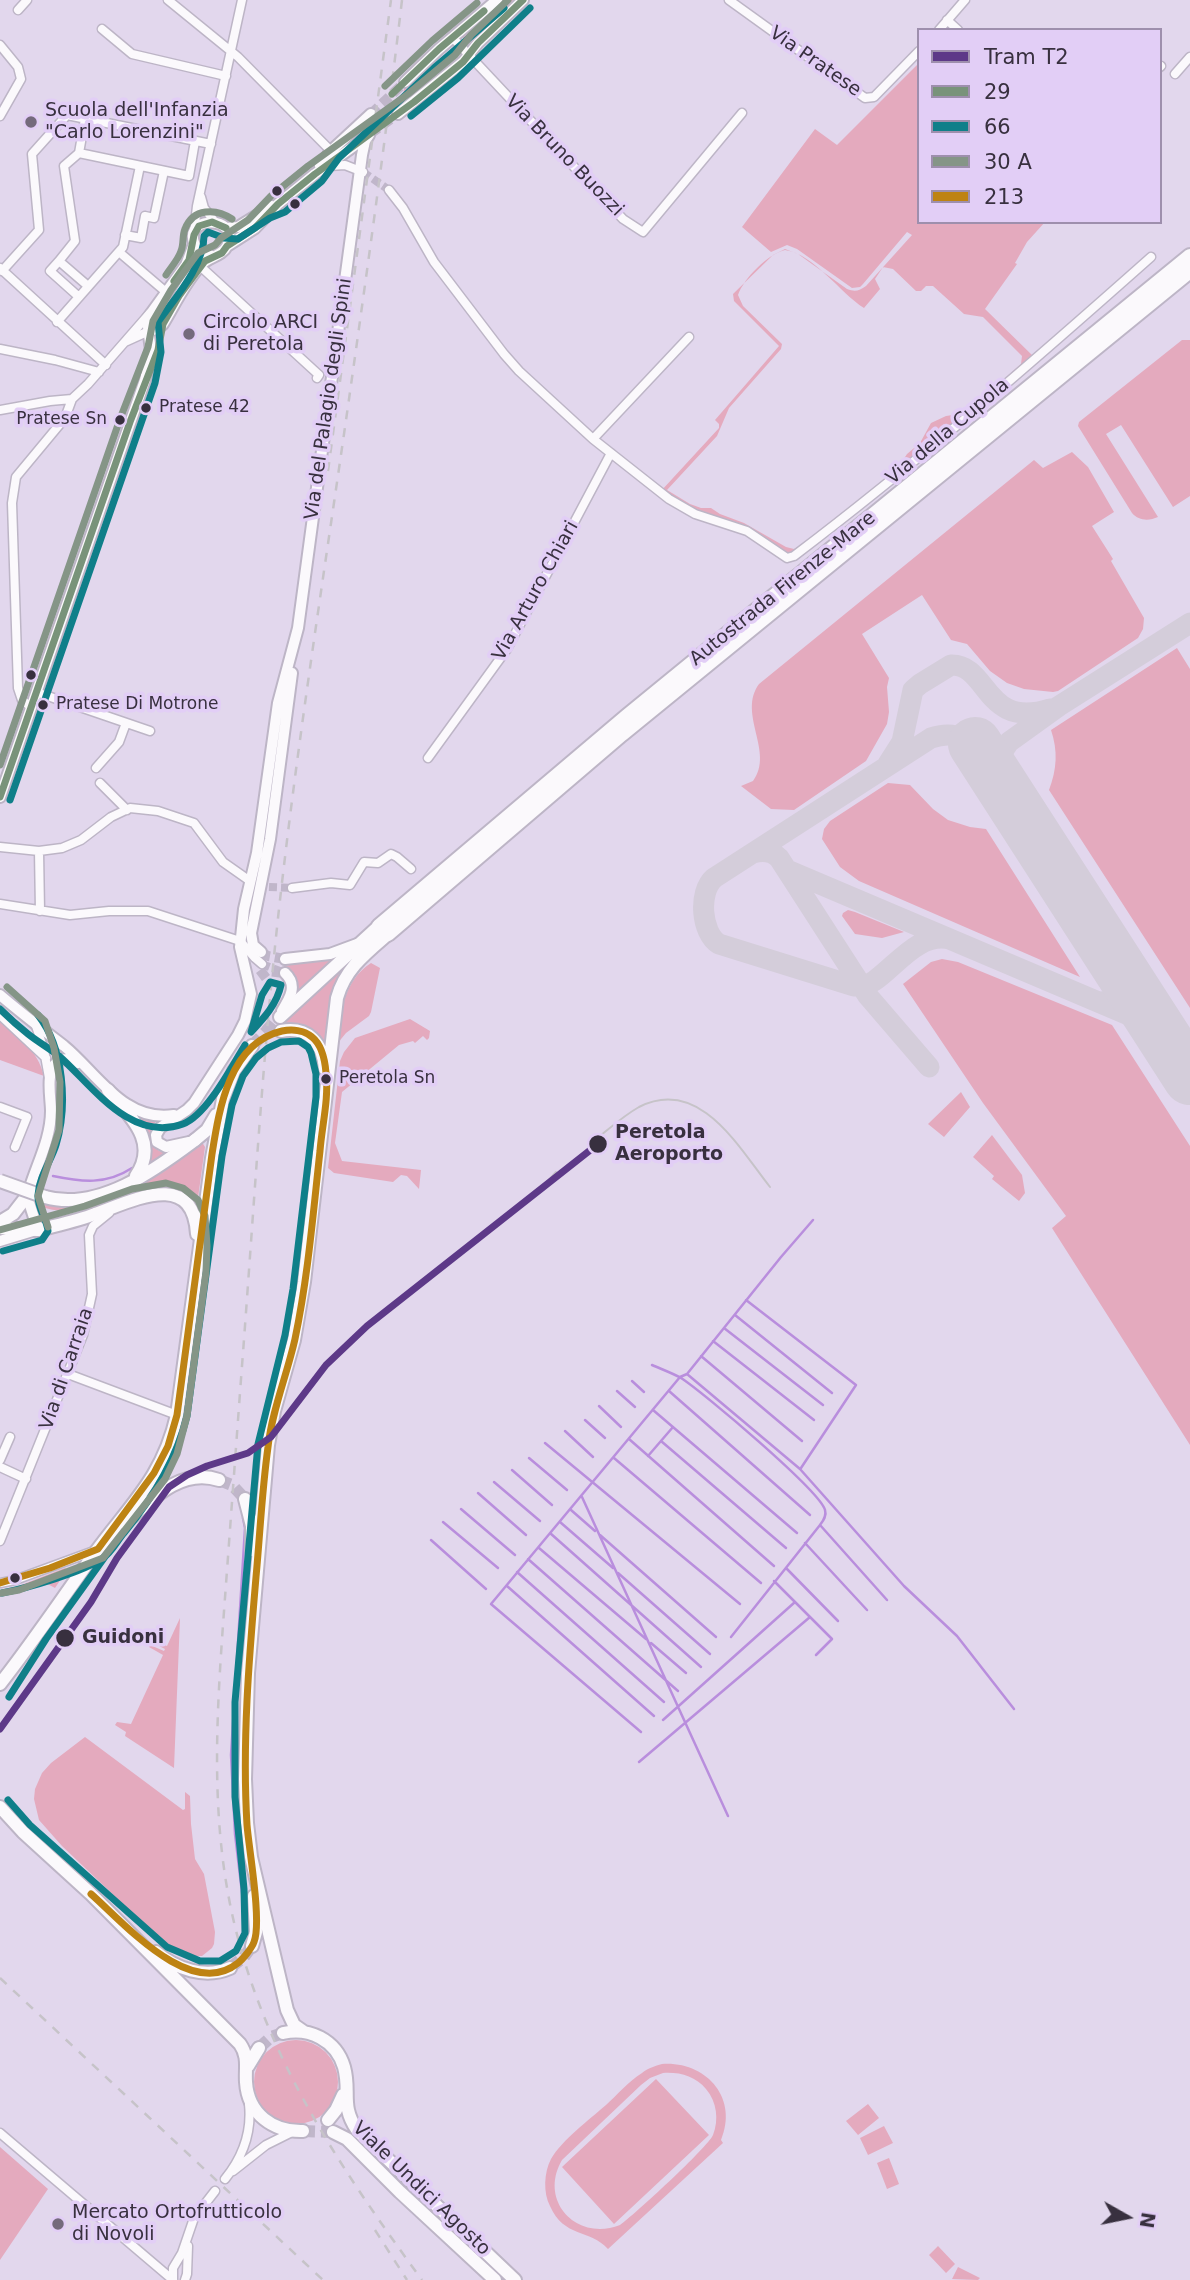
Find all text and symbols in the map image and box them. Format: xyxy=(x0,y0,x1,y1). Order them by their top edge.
street label: Via Pratese xyxy=(765,22,865,102)
legend xyxy=(917,28,1162,224)
text: Tram T2 xyxy=(984,45,1069,69)
text: 29 xyxy=(984,80,1011,104)
street label: Via Bruno Buozzi xyxy=(500,91,628,221)
place label: Scuola dell'Infanzia "Carlo Lorenzini" xyxy=(45,100,229,144)
marker: Scuola dell'Infanzia "Carlo Lorenzini" xyxy=(23,114,39,130)
text: 66 xyxy=(984,115,1011,139)
text: 30 A xyxy=(984,150,1032,174)
unlabelled marker xyxy=(270,184,284,198)
text: 213 xyxy=(984,185,1024,209)
unlabelled marker xyxy=(288,197,302,211)
street label: Via del Palagio degli Spini xyxy=(301,277,357,521)
place label: Circolo ARCI di Peretola xyxy=(203,312,318,356)
marker: Circolo ARCI di Peretola xyxy=(181,326,197,342)
street label: Via della Cupola xyxy=(882,374,1014,490)
place label: Pratese 42 xyxy=(159,398,250,418)
marker: Pratese 42 xyxy=(139,401,153,415)
place label: Pratese Sn xyxy=(16,410,107,430)
marker: Pratese Sn xyxy=(113,413,127,427)
street label: Autostrada Firenze-Mare xyxy=(686,507,880,671)
street label: Via Arturo Chiari xyxy=(488,517,584,665)
unlabelled marker xyxy=(24,668,38,682)
place label: Pratese Di Motrone xyxy=(56,695,218,715)
marker: Pratese Di Motrone xyxy=(36,698,50,712)
place label: Peretola Sn xyxy=(339,1069,435,1089)
marker: Peretola Sn xyxy=(319,1072,333,1086)
place label: Peretola Aeroporto xyxy=(615,1122,723,1166)
marker: Peretola Aeroporto xyxy=(587,1133,609,1155)
street label: Via di Carraia xyxy=(35,1305,99,1433)
unlabelled marker xyxy=(8,1571,22,1585)
marker: Guidoni xyxy=(54,1627,76,1649)
place label: Guidoni xyxy=(82,1627,164,1649)
street label: Viale Undici Agosto xyxy=(347,2117,495,2261)
north arrow xyxy=(1092,2182,1162,2252)
place label: Mercato Ortofrutticolo di Novoli xyxy=(72,2202,282,2246)
text: N xyxy=(1136,2211,1160,2230)
marker: Mercato Ortofrutticolo di Novoli xyxy=(50,2216,66,2232)

